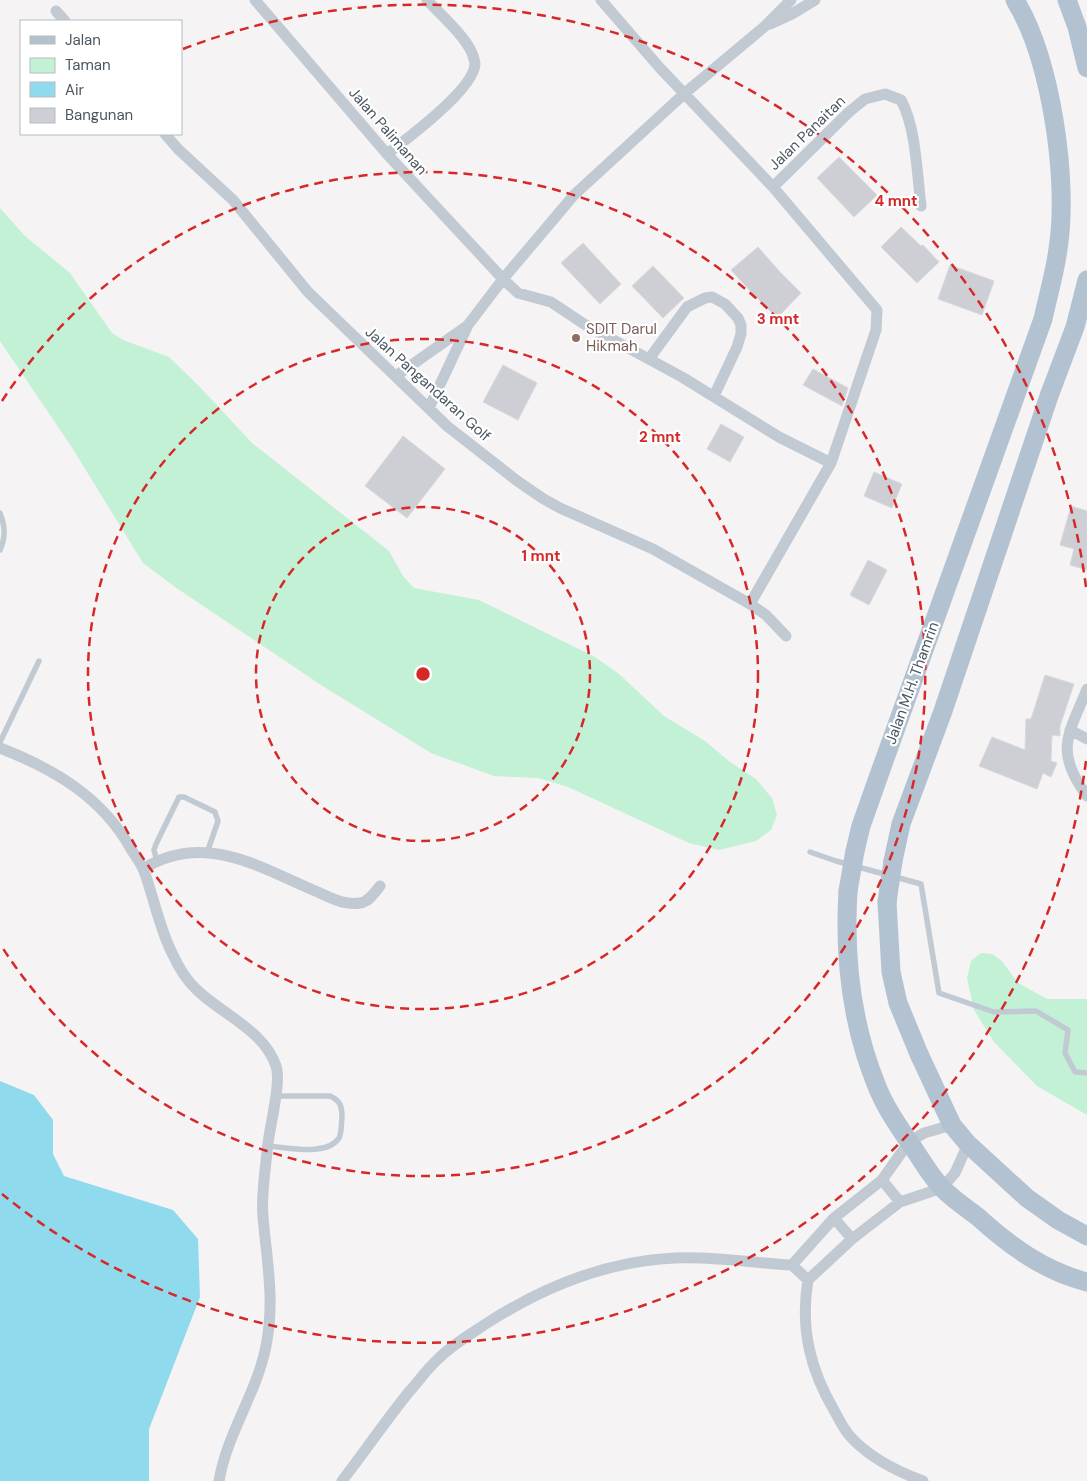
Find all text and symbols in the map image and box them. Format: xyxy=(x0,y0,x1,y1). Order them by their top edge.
legend xyxy=(20,20,182,135)
text: Jalan xyxy=(65,30,101,50)
text: Taman xyxy=(65,55,111,75)
text: Air xyxy=(65,80,85,100)
street label: Jalan Palimanan xyxy=(344,83,432,179)
street label: Jalan Panaitan xyxy=(764,91,850,175)
text: Bangunan xyxy=(65,105,133,125)
text: 4 mnt xyxy=(874,191,918,211)
text: 3 mnt xyxy=(757,309,799,329)
place label: SDIT Darul Hikmah xyxy=(586,319,657,356)
street label: Jalan Pangandaran Golf xyxy=(361,322,495,446)
marker: SDIT Darul Hikmah xyxy=(570,332,582,344)
text: 2 mnt xyxy=(639,427,681,447)
text: 1 mnt xyxy=(522,546,560,566)
street label: Jalan M.H. Thamrin xyxy=(881,619,943,747)
centre of rings xyxy=(414,665,432,683)

